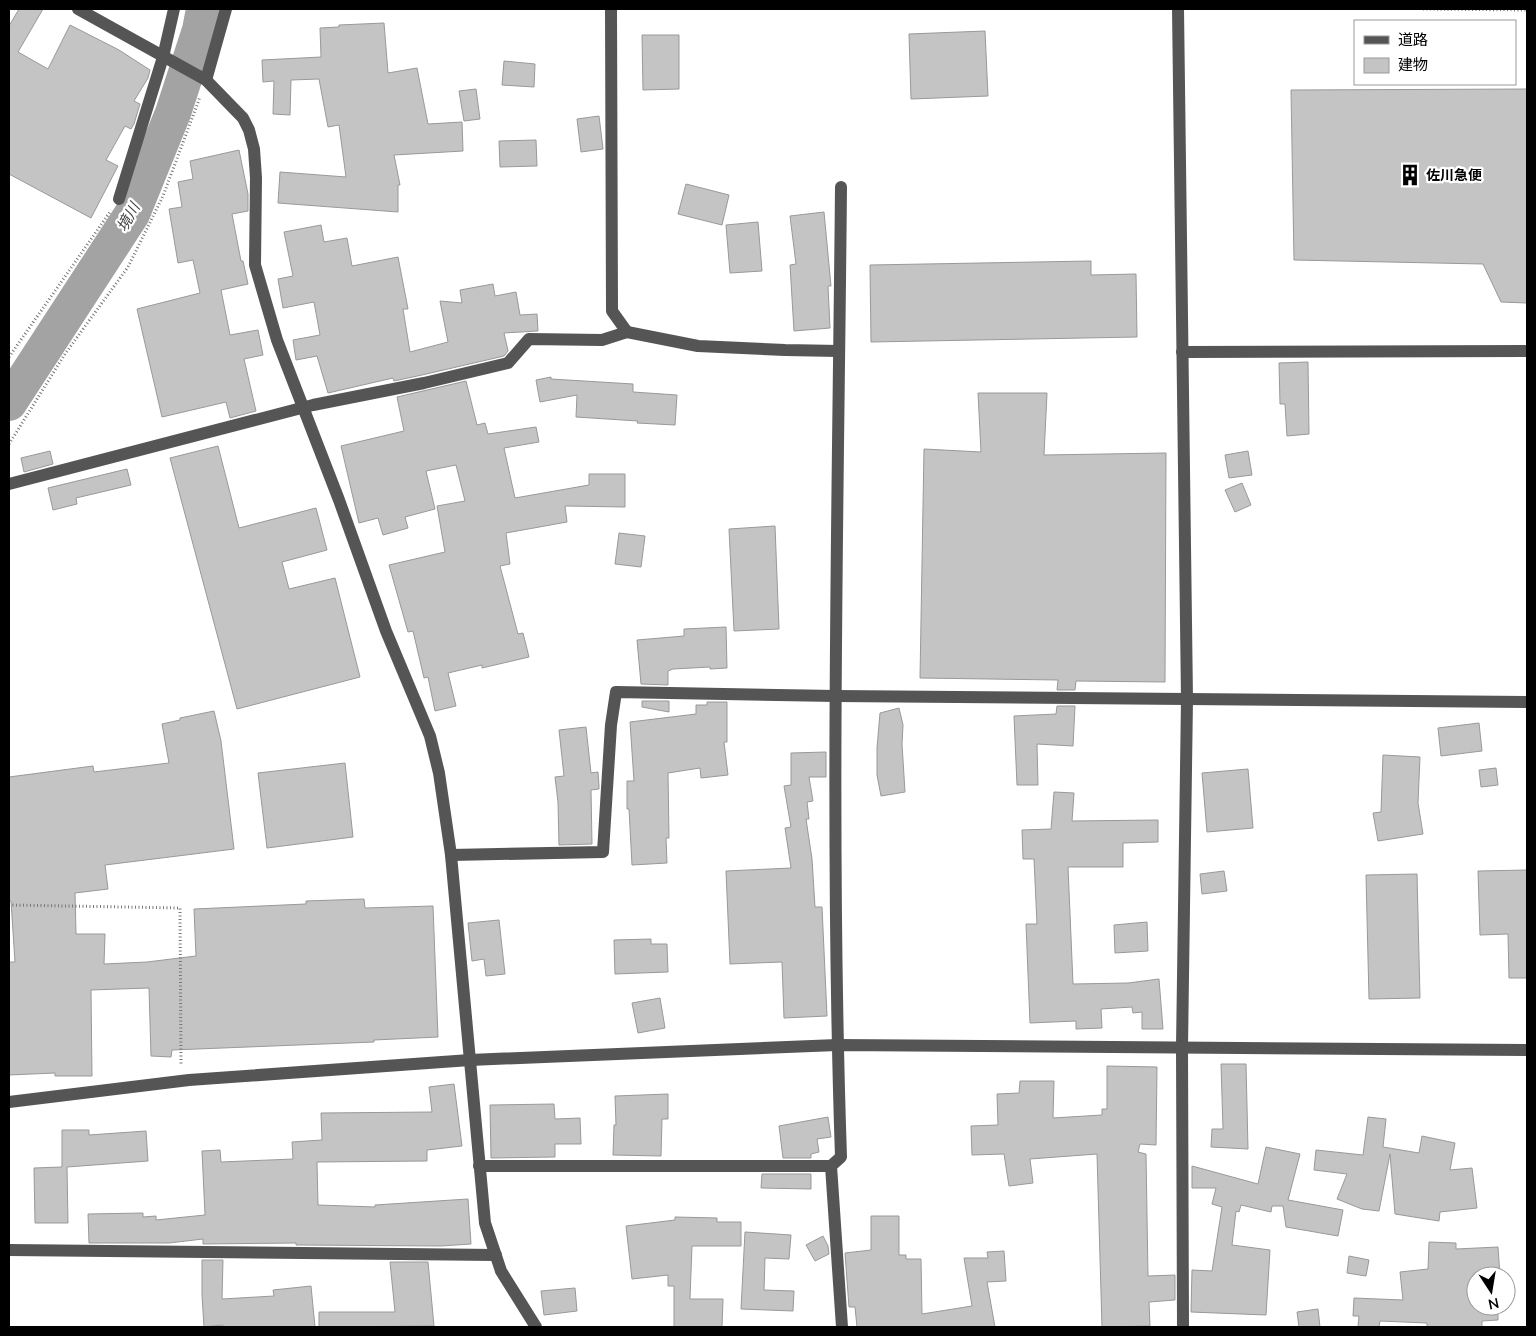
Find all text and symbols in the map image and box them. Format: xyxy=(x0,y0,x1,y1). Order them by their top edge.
legend xyxy=(1354,20,1516,85)
text: 道路 xyxy=(1398,30,1428,49)
text: 建物 xyxy=(1398,55,1428,74)
building icon: 佐川急便 xyxy=(1397,162,1423,188)
place label: 佐川急便 xyxy=(1426,166,1482,184)
water label: 境川 xyxy=(112,198,145,235)
north arrow xyxy=(1466,1266,1516,1316)
text: N xyxy=(1487,1294,1501,1314)

